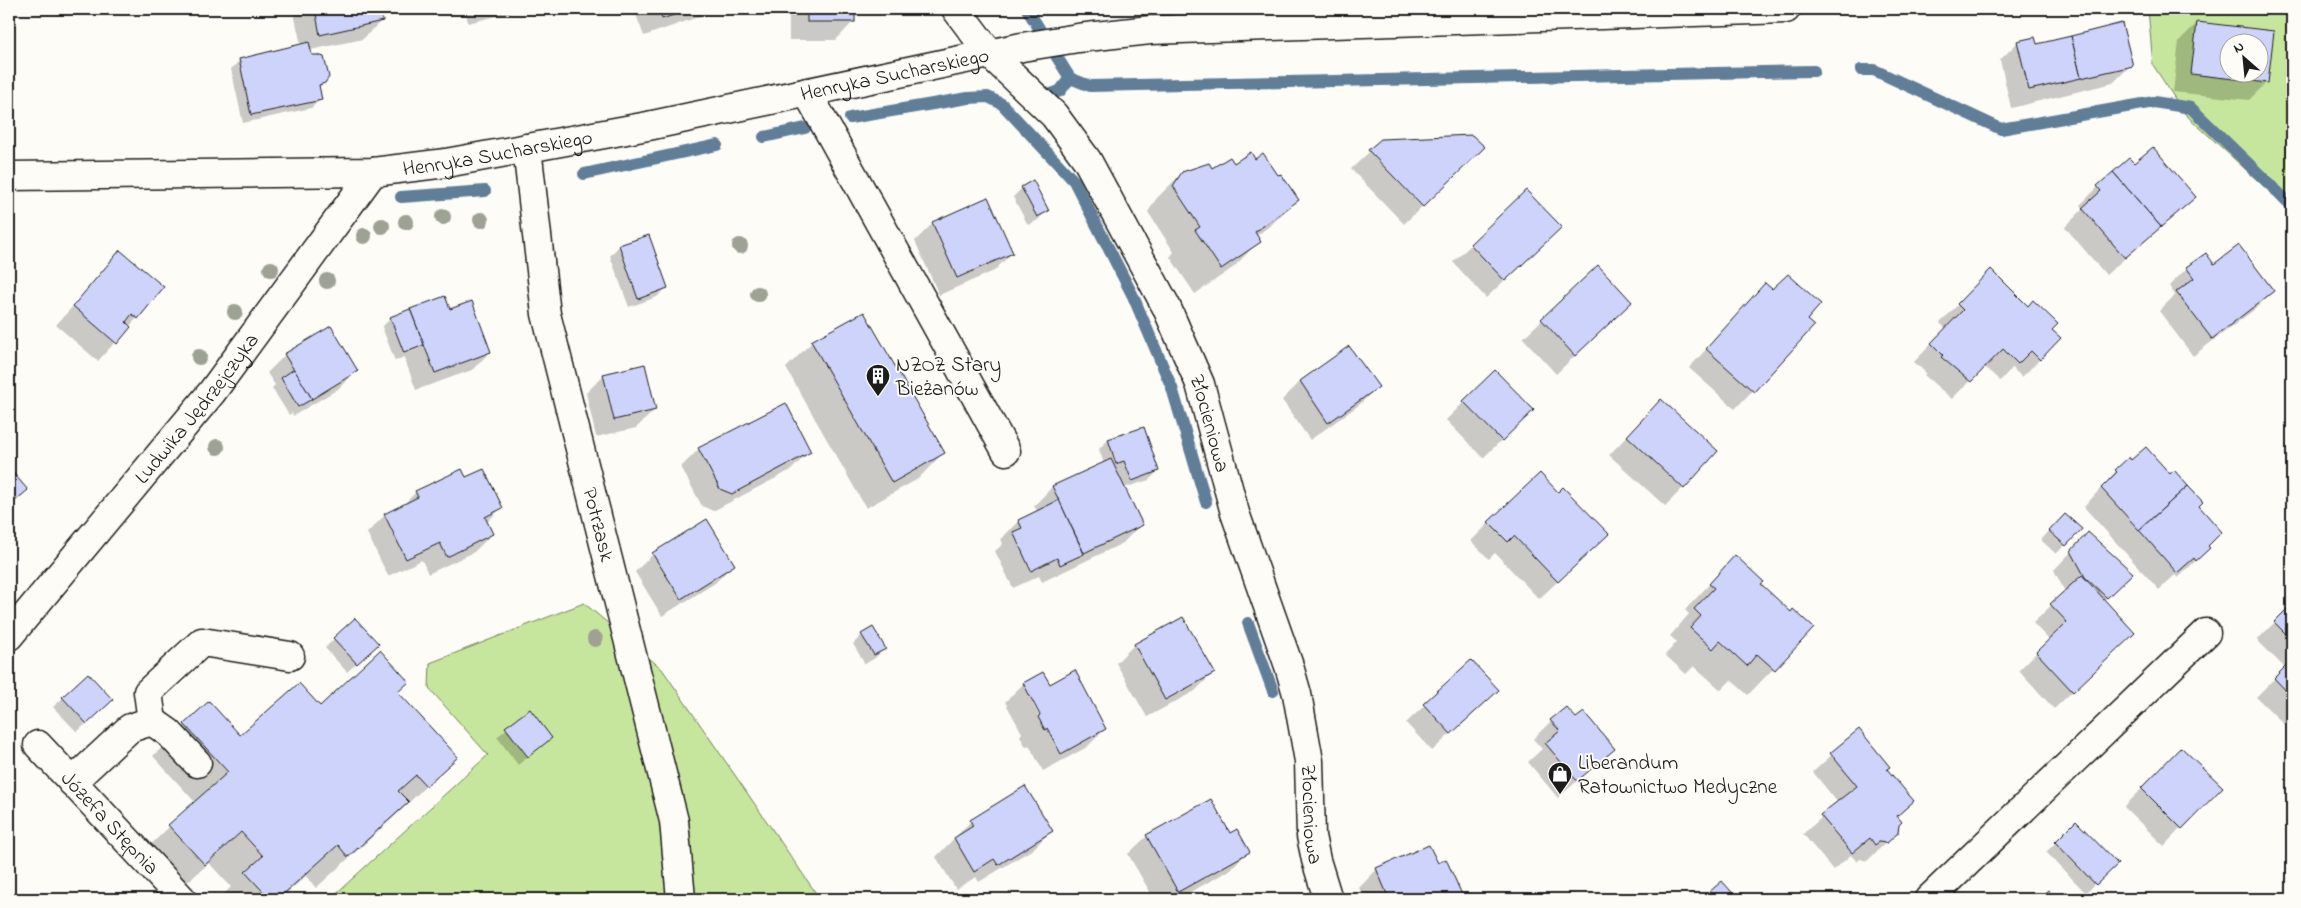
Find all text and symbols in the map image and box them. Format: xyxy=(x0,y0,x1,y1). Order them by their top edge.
north arrow xyxy=(2218,32,2268,82)
text: N xyxy=(2230,36,2248,59)
street label: Henryka Sucharskiego xyxy=(798,41,992,110)
street label: Henryka Sucharskiego xyxy=(401,123,595,185)
street label: Ludwika Jędrzejczyka xyxy=(128,327,267,491)
place label: NZOZ Stary Bieżanów xyxy=(895,351,1001,405)
building icon: NZOZ Stary Bieżanów xyxy=(865,363,891,397)
street label: Złocieniowa xyxy=(1180,370,1236,476)
street label: Potrzask xyxy=(573,485,621,566)
place label: Liberandum Ratownictwo Medyczne xyxy=(1578,749,1778,805)
shop icon: Liberandum Ratownictwo Medyczne xyxy=(1547,761,1573,795)
street label: Złocieniowa xyxy=(1292,764,1330,867)
street label: Józefa Stępnia xyxy=(53,765,165,882)

